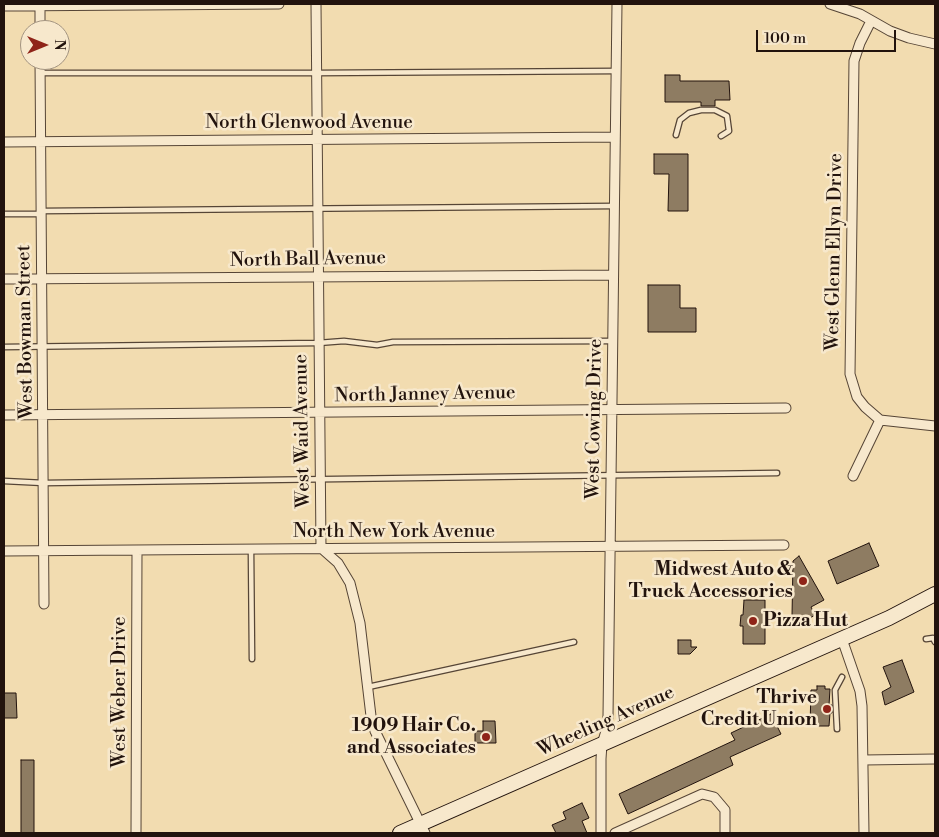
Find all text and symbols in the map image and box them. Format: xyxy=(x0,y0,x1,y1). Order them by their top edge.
north arrow xyxy=(20,20,70,70)
scale bar xyxy=(759,20,899,52)
text: 100 m xyxy=(764,29,806,48)
text: N xyxy=(50,39,68,51)
street label: North Glenwood Avenue xyxy=(205,112,413,134)
street label: West Glenn Ellyn Drive xyxy=(822,153,848,351)
street label: West Bowman Street xyxy=(13,245,39,419)
street label: North Ball Avenue xyxy=(230,247,386,273)
street label: West Cowing Drive xyxy=(582,338,608,500)
street label: West Waid Avenue xyxy=(290,354,316,508)
street label: North Janney Avenue xyxy=(334,382,516,408)
street label: North New York Avenue xyxy=(293,521,495,543)
place label: Midwest Auto & Truck Accessories xyxy=(629,559,793,603)
marker: Midwest Auto & Truck Accessories xyxy=(797,575,809,587)
place label: Pizza Hut xyxy=(763,610,848,632)
marker: Pizza Hut xyxy=(747,615,759,627)
street label: West Weber Drive xyxy=(109,616,131,768)
street label: Wheeling Avenue xyxy=(534,682,678,762)
place label: Thrive Credit Union xyxy=(701,687,817,731)
marker: Thrive Credit Union xyxy=(821,703,833,715)
place label: 1909 Hair Co. and Associates xyxy=(347,715,476,759)
marker: 1909 Hair Co. and Associates xyxy=(480,731,492,743)

